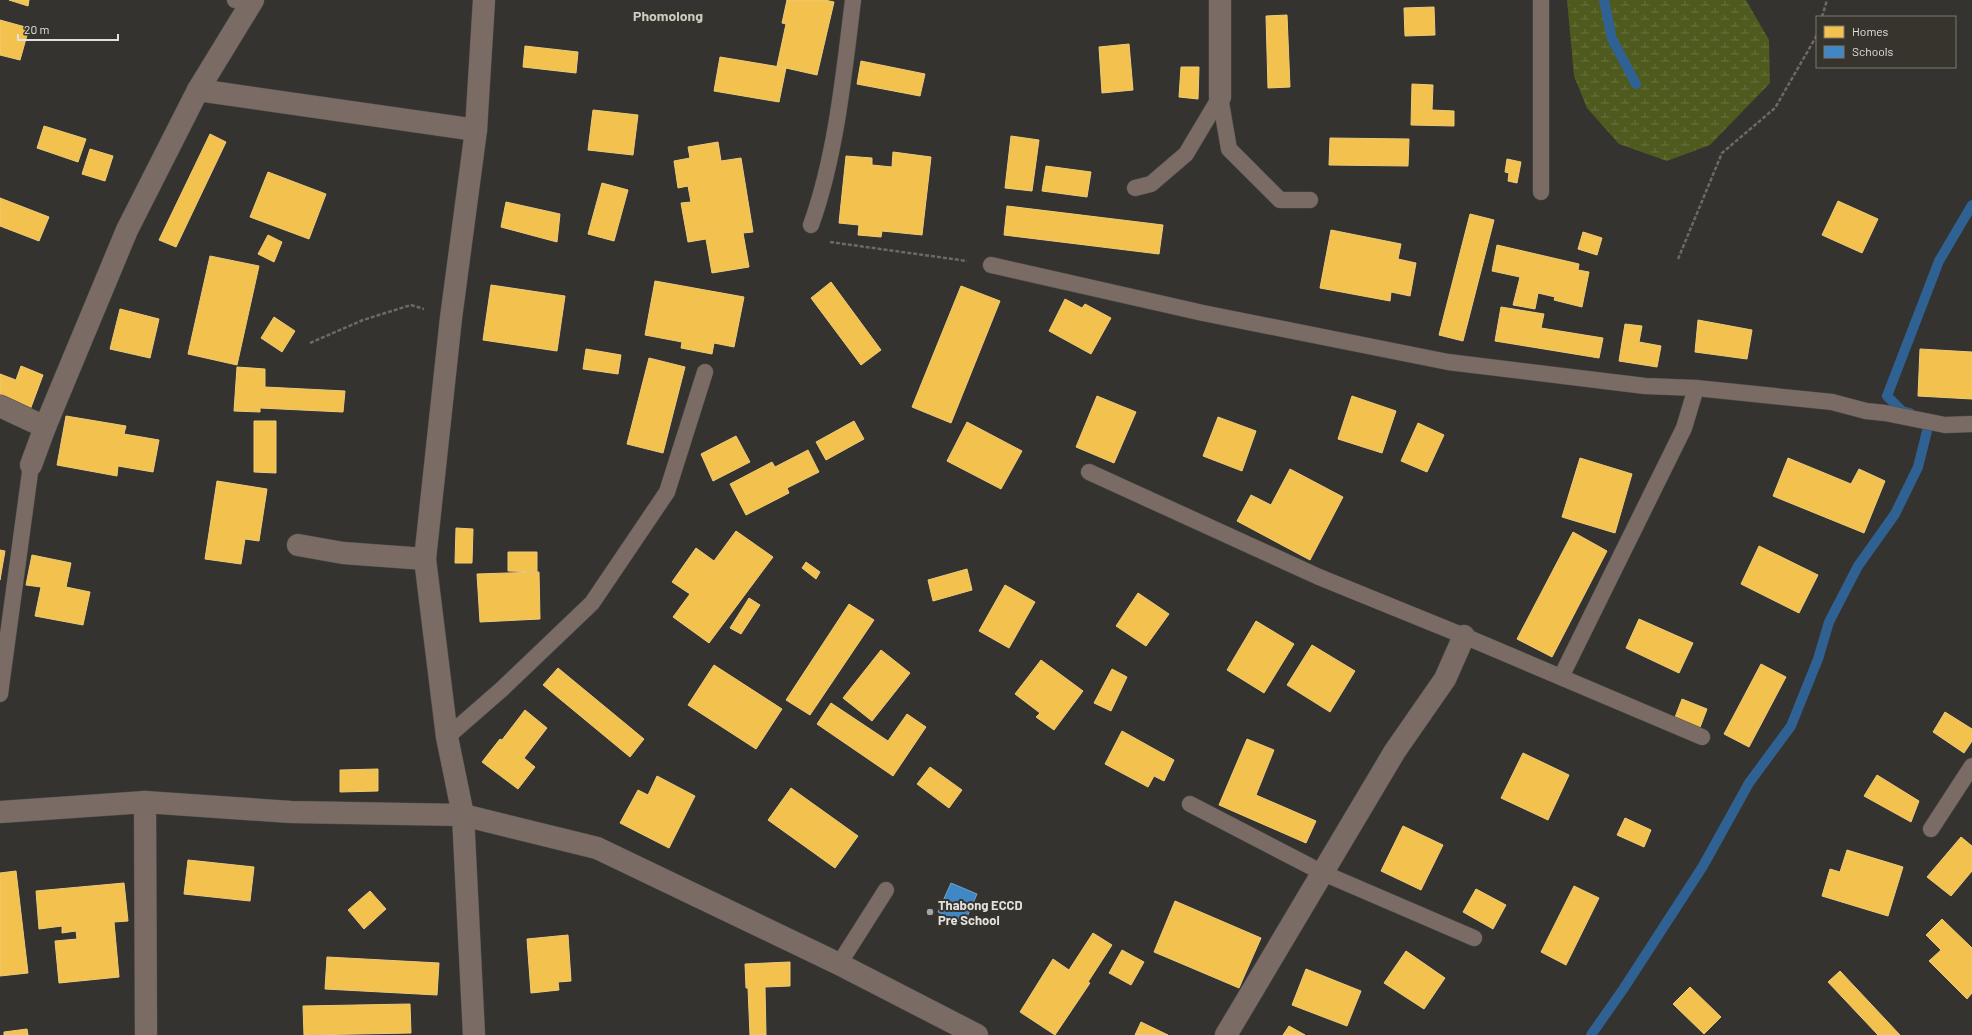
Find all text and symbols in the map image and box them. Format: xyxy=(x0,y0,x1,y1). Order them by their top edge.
district label: Phomolong xyxy=(633,7,703,24)
scale bar xyxy=(18,16,118,42)
legend xyxy=(1816,16,1956,68)
text: 20 m xyxy=(24,22,50,36)
text: Homes xyxy=(1852,24,1889,38)
text: Schools xyxy=(1852,44,1893,58)
place label: Thabong ECCD Pre School xyxy=(938,897,1023,928)
marker: Thabong ECCD Pre School xyxy=(925,907,935,917)

